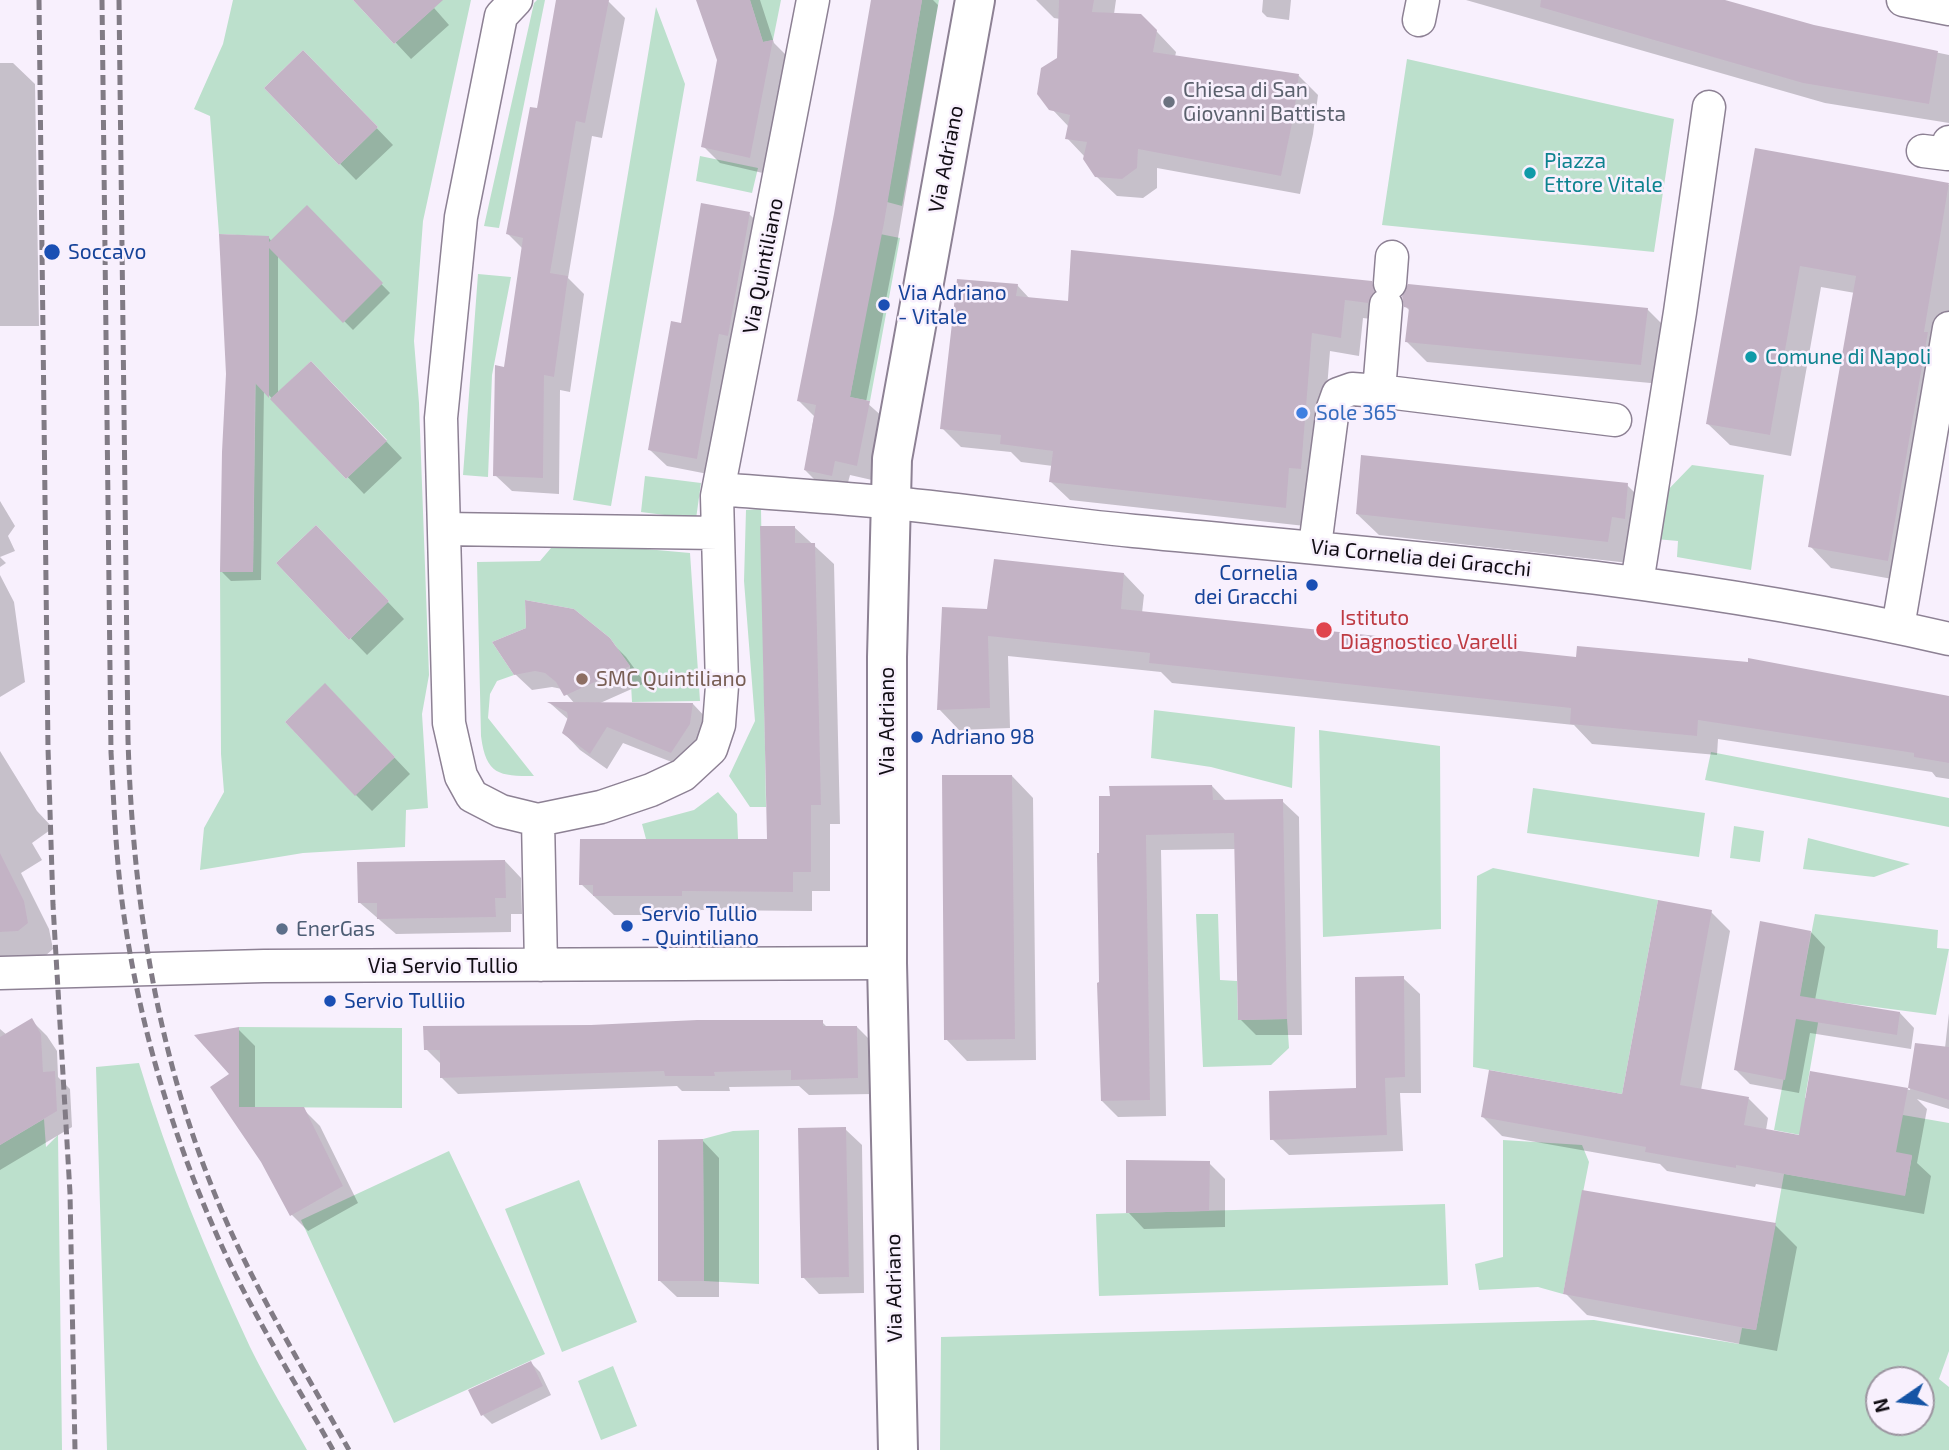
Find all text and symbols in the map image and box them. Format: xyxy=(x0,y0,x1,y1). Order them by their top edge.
place label: Chiesa di San Giovanni Battista xyxy=(1183,77,1346,127)
marker: Chiesa di San Giovanni Battista xyxy=(1161,94,1177,110)
street label: Via Adriano xyxy=(923,103,969,215)
place label: Piazza Ettore Vitale xyxy=(1544,148,1663,198)
marker: Piazza Ettore Vitale xyxy=(1522,165,1538,181)
street label: Via Quintiliano xyxy=(737,196,789,336)
place label: Soccavo xyxy=(68,239,147,265)
marker: Soccavo xyxy=(42,242,62,262)
place label: Via Adriano - Vitale xyxy=(898,280,1007,330)
marker: Via Adriano - Vitale xyxy=(876,297,892,313)
place label: Comune di Napoli xyxy=(1765,344,1931,370)
marker: Comune di Napoli xyxy=(1743,349,1759,365)
place label: Sole 365 xyxy=(1316,400,1397,426)
marker: Sole 365 xyxy=(1294,405,1310,421)
street label: Via Cornelia dei Gracchi xyxy=(1309,534,1533,582)
place label: Cornelia dei Gracchi xyxy=(1194,560,1298,610)
marker: Cornelia dei Gracchi xyxy=(1304,577,1320,593)
place label: Istituto Diagnostico Varelli xyxy=(1340,605,1518,655)
marker: Istituto Diagnostico Varelli xyxy=(1314,620,1334,640)
place label: SMC Quintiliano xyxy=(596,666,747,692)
street label: Via Adriano xyxy=(874,667,900,775)
marker: SMC Quintiliano xyxy=(574,671,590,687)
place label: Adriano 98 xyxy=(931,724,1035,750)
marker: Adriano 98 xyxy=(909,729,925,745)
place label: Servio Tullio - Quintiliano xyxy=(641,901,759,951)
place label: EnerGas xyxy=(296,916,375,942)
marker: Servio Tullio - Quintiliano xyxy=(619,918,635,934)
marker: EnerGas xyxy=(274,921,290,937)
street label: Via Servio Tullio xyxy=(368,953,518,979)
place label: Servio Tulliio xyxy=(344,988,466,1014)
marker: Servio Tulliio xyxy=(322,993,338,1009)
street label: Via Adriano xyxy=(880,1233,908,1343)
north arrow xyxy=(1865,1366,1935,1436)
text: N xyxy=(1868,1396,1894,1415)

